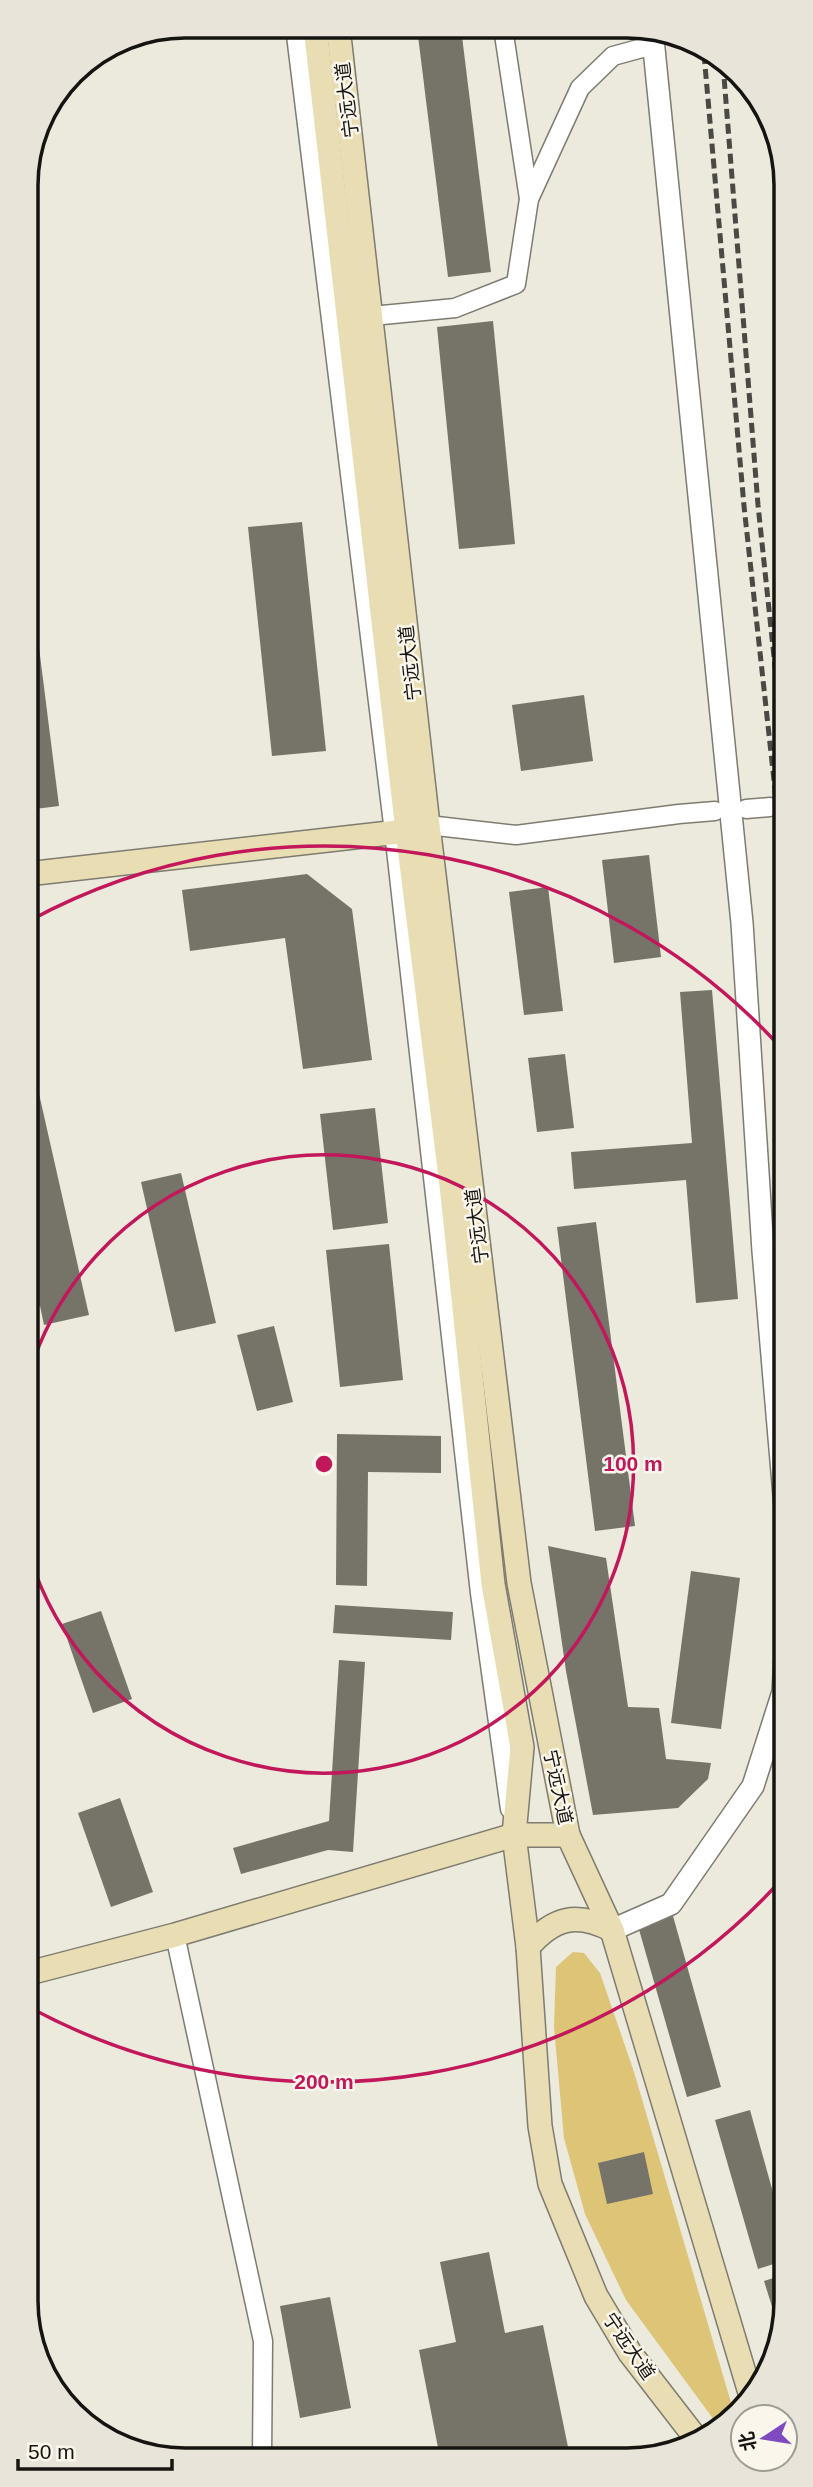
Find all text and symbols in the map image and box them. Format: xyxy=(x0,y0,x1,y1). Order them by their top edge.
street label: 宁远大道 xyxy=(332,61,362,139)
street label: 宁远大道 xyxy=(396,624,424,702)
street label: 宁远大道 xyxy=(462,1187,492,1265)
centre of rings xyxy=(312,1452,336,1476)
text: 100 m xyxy=(603,1452,663,1475)
street label: 宁远大道 xyxy=(540,1748,576,1826)
text: 200 m xyxy=(294,2070,354,2093)
street label: 宁远大道 xyxy=(599,2309,659,2383)
north arrow xyxy=(729,2403,799,2473)
scale bar xyxy=(18,2428,172,2472)
text: 北 xyxy=(736,2430,760,2453)
text: 50 m xyxy=(28,2440,75,2463)

